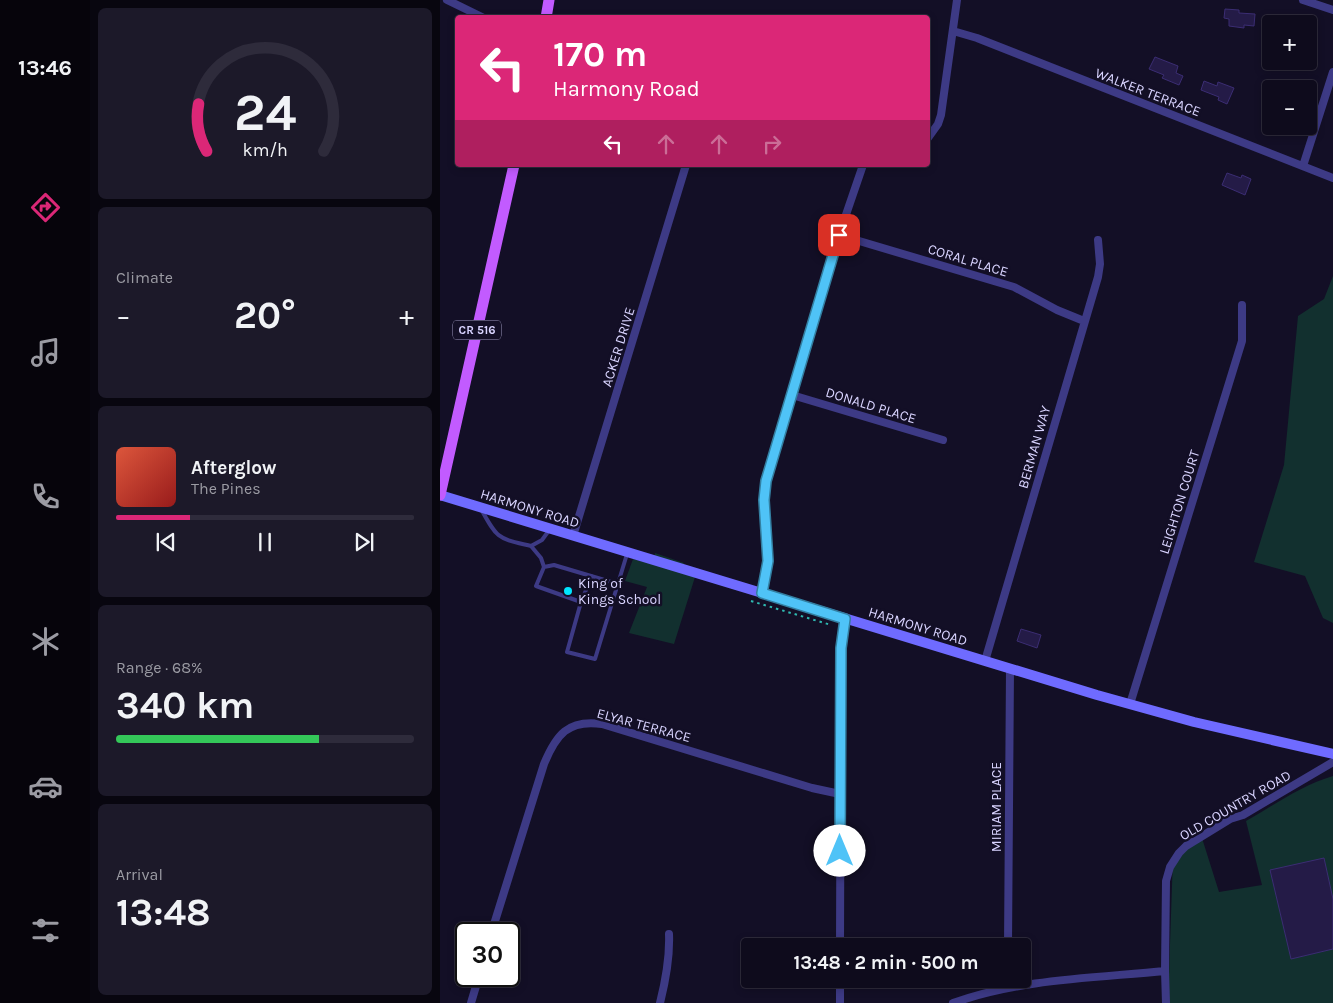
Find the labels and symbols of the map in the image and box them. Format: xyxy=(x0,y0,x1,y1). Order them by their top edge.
street label: WALKER TERRACE xyxy=(1093,65,1203,120)
pin xyxy=(818,214,860,256)
street label: CORAL PLACE xyxy=(926,240,1010,281)
street label: ACKER DRIVE xyxy=(598,305,639,389)
road number: CR 516 xyxy=(453,320,501,340)
street label: DONALD PLACE xyxy=(824,384,918,427)
street label: BERMAN WAY xyxy=(1015,403,1055,491)
street label: LEIGHTON COURT xyxy=(1156,448,1203,556)
street label: HARMONY ROAD xyxy=(478,485,581,532)
place label: King of Kings School xyxy=(578,575,661,608)
marker: King of Kings School xyxy=(562,585,574,597)
street label: HARMONY ROAD xyxy=(866,603,969,650)
street label: ELYAR TERRACE xyxy=(595,705,693,746)
street label: MIRIAM PLACE xyxy=(988,762,1005,852)
street label: OLD COUNTRY ROAD xyxy=(1176,767,1294,844)
position arrow xyxy=(813,824,865,876)
speed limit sign: 30 xyxy=(455,922,520,987)

